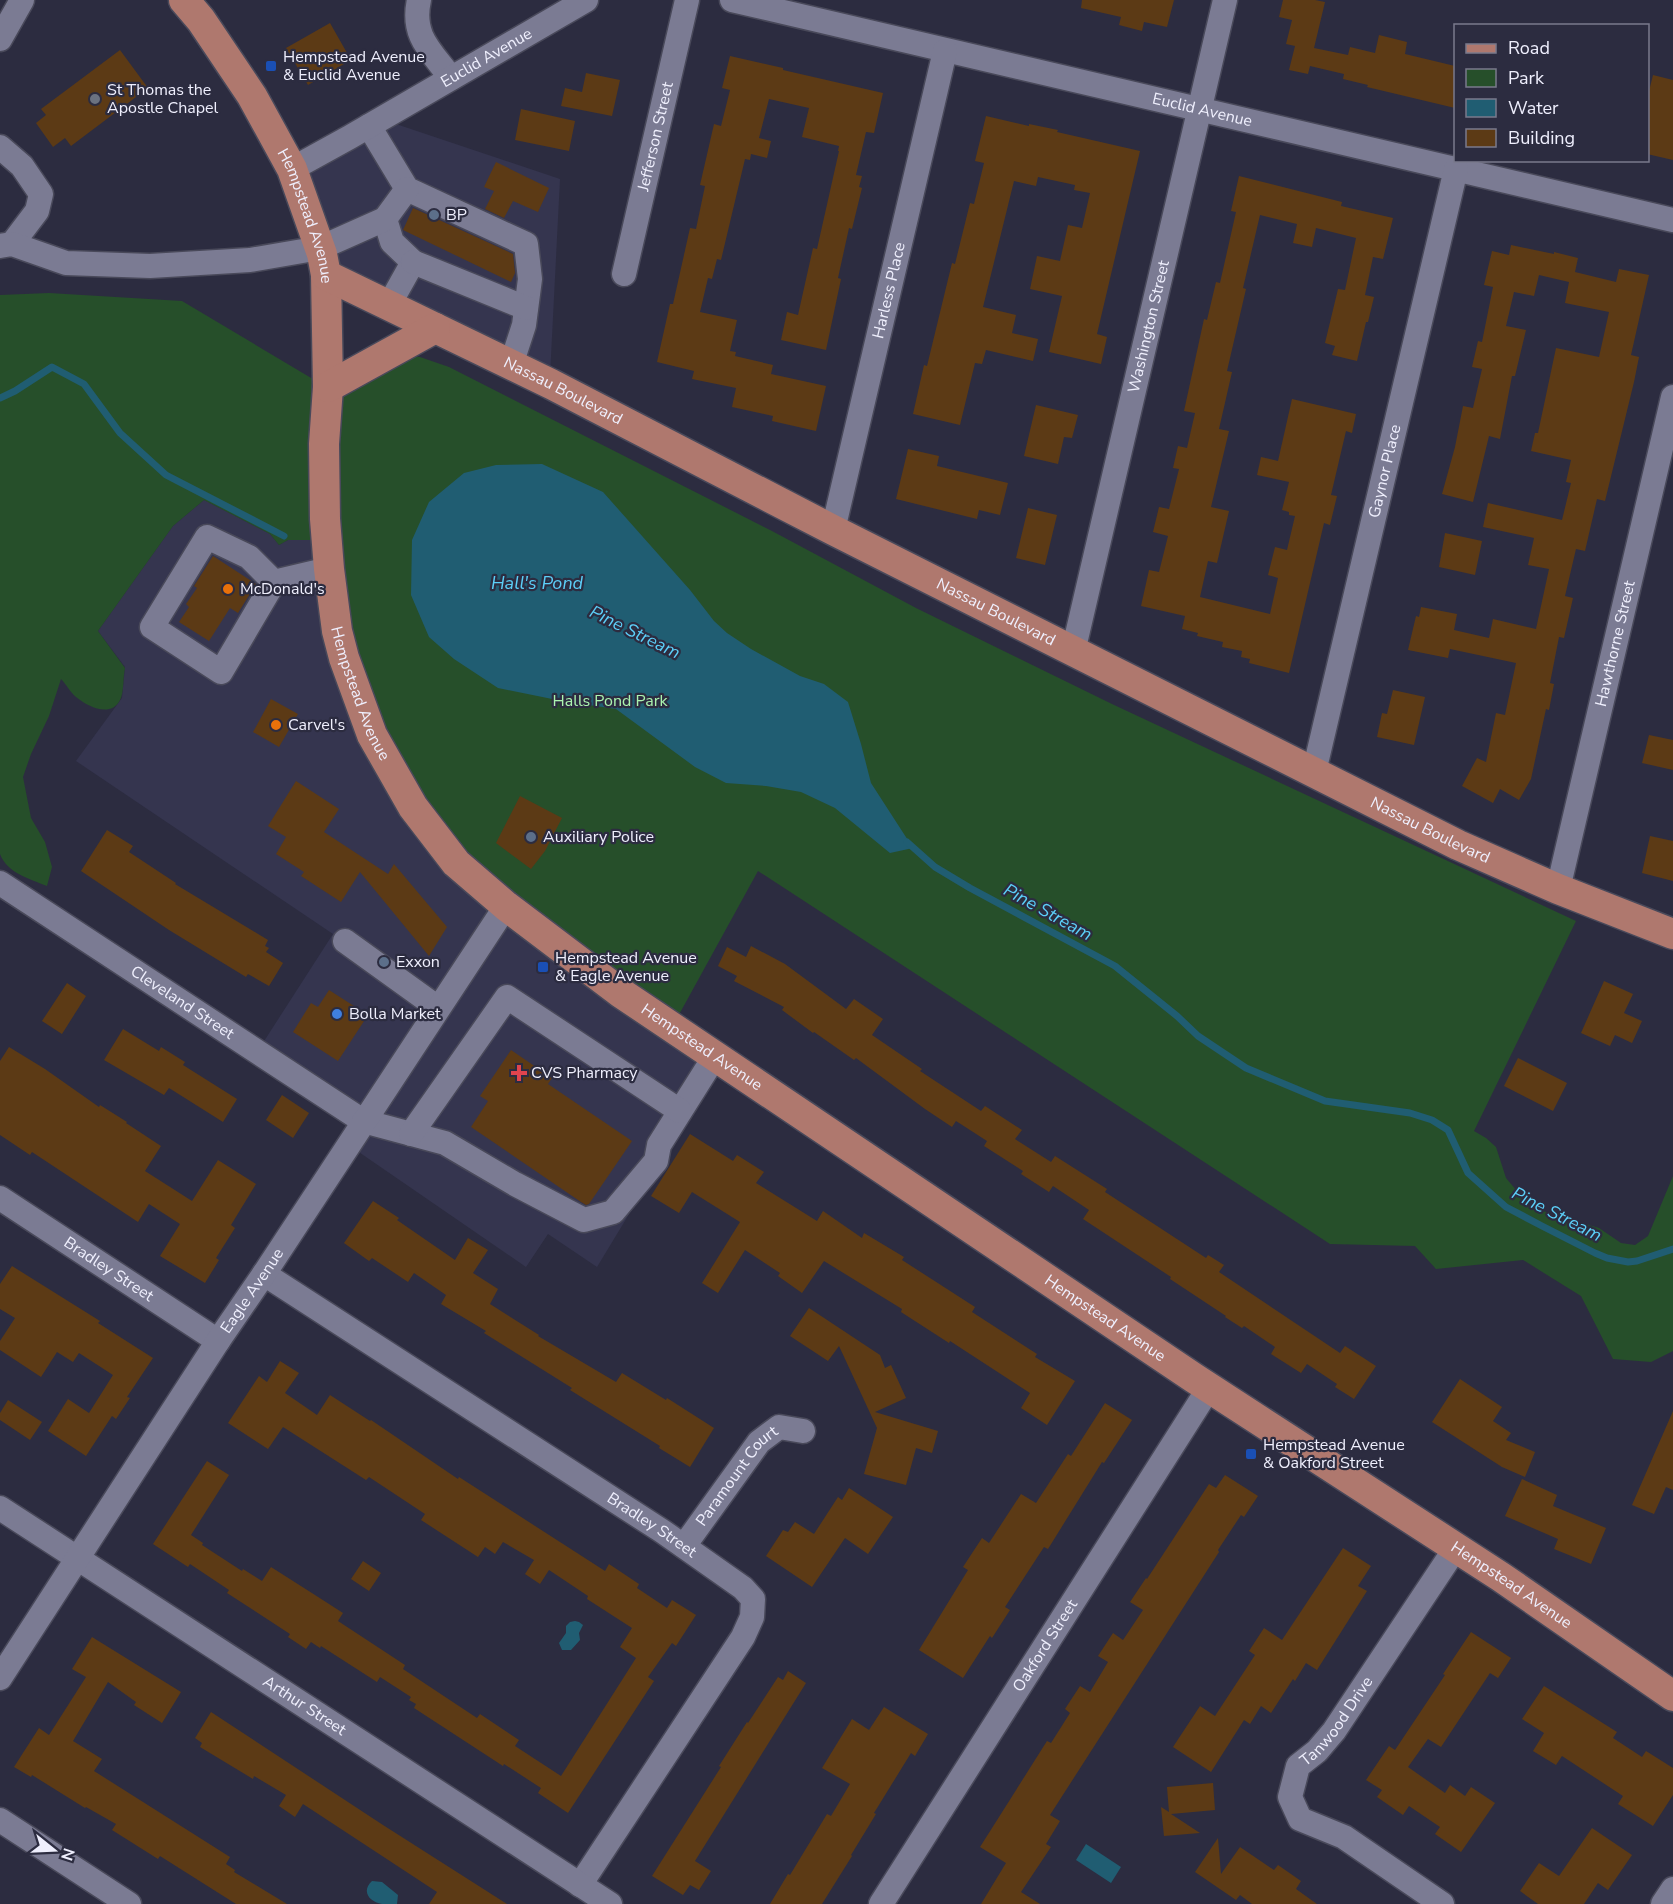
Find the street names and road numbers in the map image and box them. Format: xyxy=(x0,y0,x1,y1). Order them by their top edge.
street label: Euclid Avenue xyxy=(437,23,536,93)
street label: Jefferson Street xyxy=(632,79,679,194)
street label: Euclid Avenue xyxy=(1150,88,1255,132)
street label: Hempstead Avenue xyxy=(272,144,337,284)
street label: Harless Place xyxy=(867,240,911,341)
street label: Washington Street xyxy=(1123,258,1175,395)
street label: Nassau Boulevard xyxy=(500,352,627,430)
street label: Gaynor Place xyxy=(1363,422,1406,520)
street label: Nassau Boulevard xyxy=(933,573,1059,651)
street label: Hawthorne Street xyxy=(1590,578,1641,709)
street label: Hempstead Avenue xyxy=(325,624,395,765)
street label: Nassau Boulevard xyxy=(1367,792,1493,869)
street label: Cleveland Street xyxy=(126,960,239,1045)
street label: Hempstead Avenue xyxy=(637,999,767,1096)
street label: Bradley Street xyxy=(59,1232,158,1307)
street label: Eagle Avenue xyxy=(215,1244,289,1338)
street label: Hempstead Avenue xyxy=(1040,1270,1170,1367)
street label: Paramount Court xyxy=(691,1420,783,1531)
street label: Bradley Street xyxy=(603,1487,701,1563)
street label: Hempstead Avenue xyxy=(1446,1536,1576,1634)
street label: Oakford Street xyxy=(1008,1595,1083,1696)
street label: Arthur Street xyxy=(259,1671,351,1741)
street label: Tanwood Drive xyxy=(1295,1672,1378,1771)

